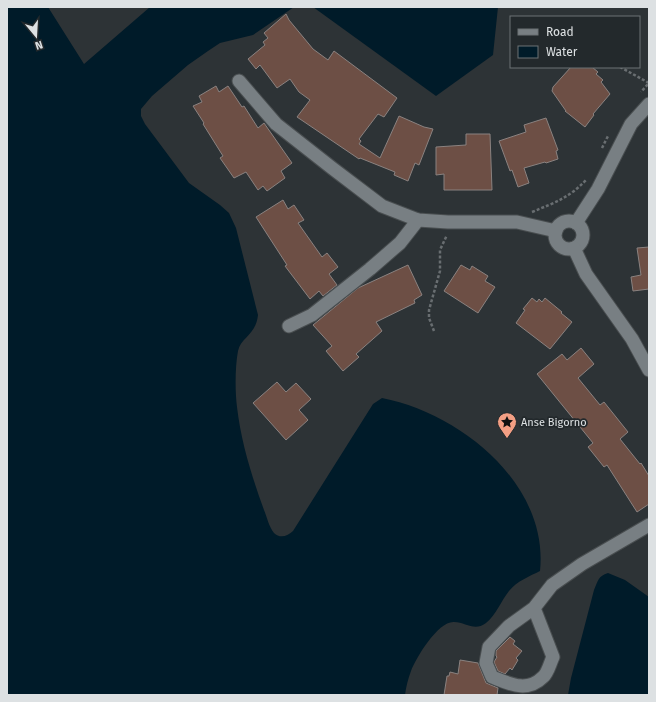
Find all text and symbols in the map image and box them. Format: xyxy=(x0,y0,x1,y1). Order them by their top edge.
north arrow xyxy=(16,16,56,56)
legend xyxy=(510,16,640,68)
text: Road xyxy=(546,25,574,39)
text: N xyxy=(33,38,44,52)
text: Water xyxy=(546,45,578,59)
place icon: Anse Bigorno xyxy=(496,411,518,439)
place label: Anse Bigorno xyxy=(521,416,587,429)

